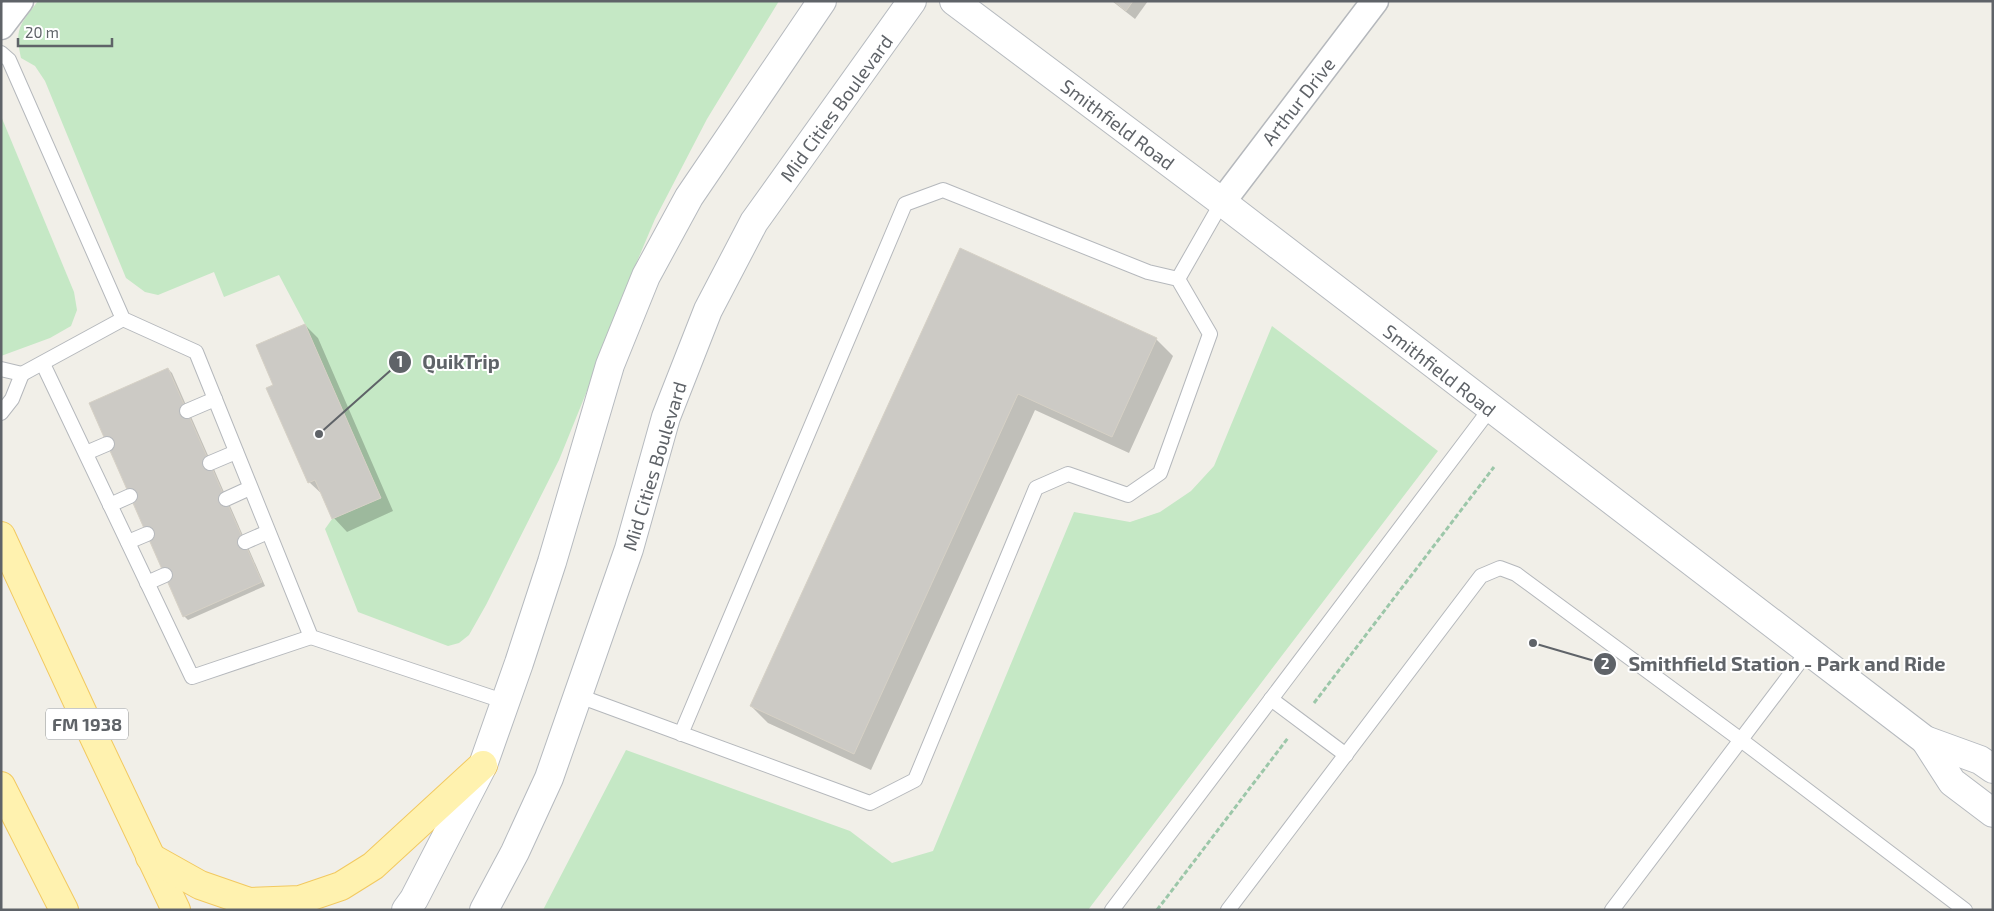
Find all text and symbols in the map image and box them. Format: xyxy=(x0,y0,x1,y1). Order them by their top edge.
scale bar xyxy=(18,15,111,47)
text: 20 m xyxy=(25,23,59,41)
street label: Mid Cities Boulevard xyxy=(775,30,897,186)
street label: Arthur Drive xyxy=(1257,53,1339,149)
street label: Smithfield Road xyxy=(1057,74,1179,174)
street label: Smithfield Road xyxy=(1379,319,1501,421)
callout: QuikTrip xyxy=(388,344,510,379)
text: QuikTrip xyxy=(422,349,500,374)
text: 1 xyxy=(397,352,403,370)
street label: Mid Cities Boulevard xyxy=(617,378,691,554)
callout: Smithfield Station - Park and Ride xyxy=(1593,646,1955,681)
text: Smithfield Station - Park and Ride xyxy=(1628,651,1946,675)
text: 2 xyxy=(1601,654,1610,672)
road number: FM 1938 xyxy=(46,709,128,740)

